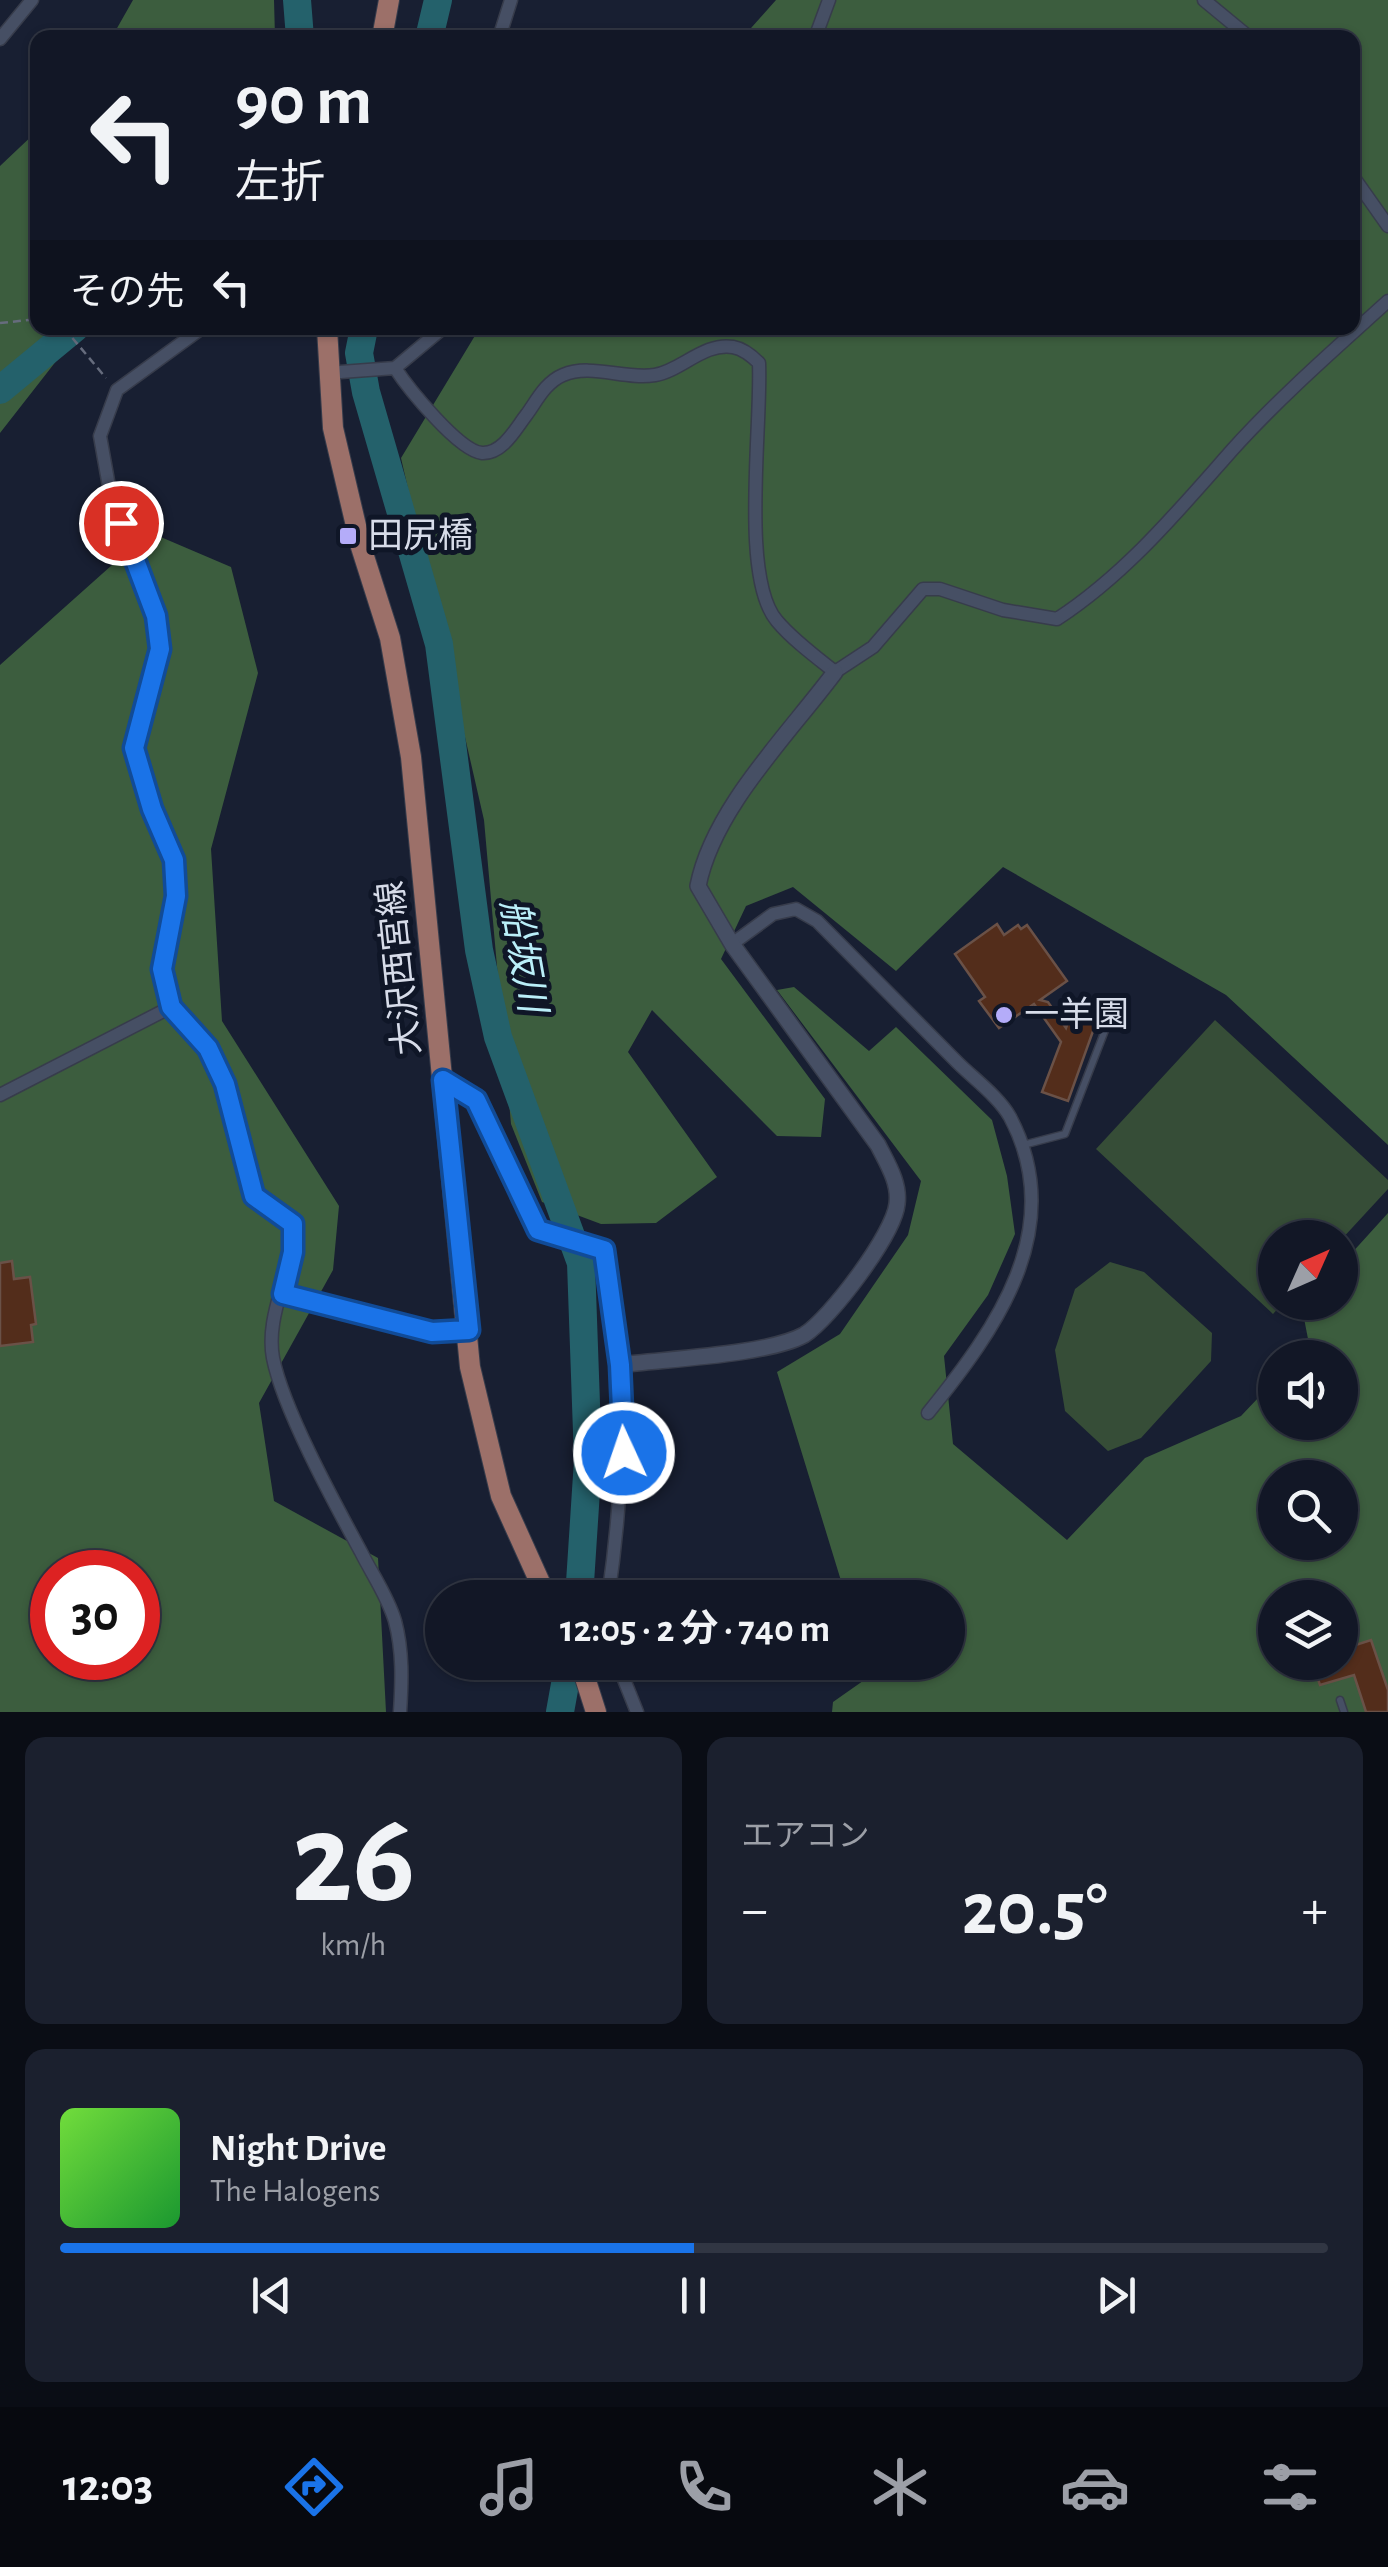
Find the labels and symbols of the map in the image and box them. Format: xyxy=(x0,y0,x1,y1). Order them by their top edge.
pin xyxy=(79,481,164,566)
place label: 田尻橋 xyxy=(368,517,473,554)
marker: 田尻橋 xyxy=(337,525,359,547)
street label: 大沢西宮線 xyxy=(371,879,427,1057)
water label: 船坂川 xyxy=(493,896,553,1019)
place label: 一羊園 xyxy=(1024,996,1129,1033)
marker: 一羊園 xyxy=(993,1004,1015,1026)
north arrow xyxy=(1258,1220,1358,1320)
position arrow xyxy=(572,1401,676,1505)
speed limit sign: 30 xyxy=(30,1550,160,1680)

